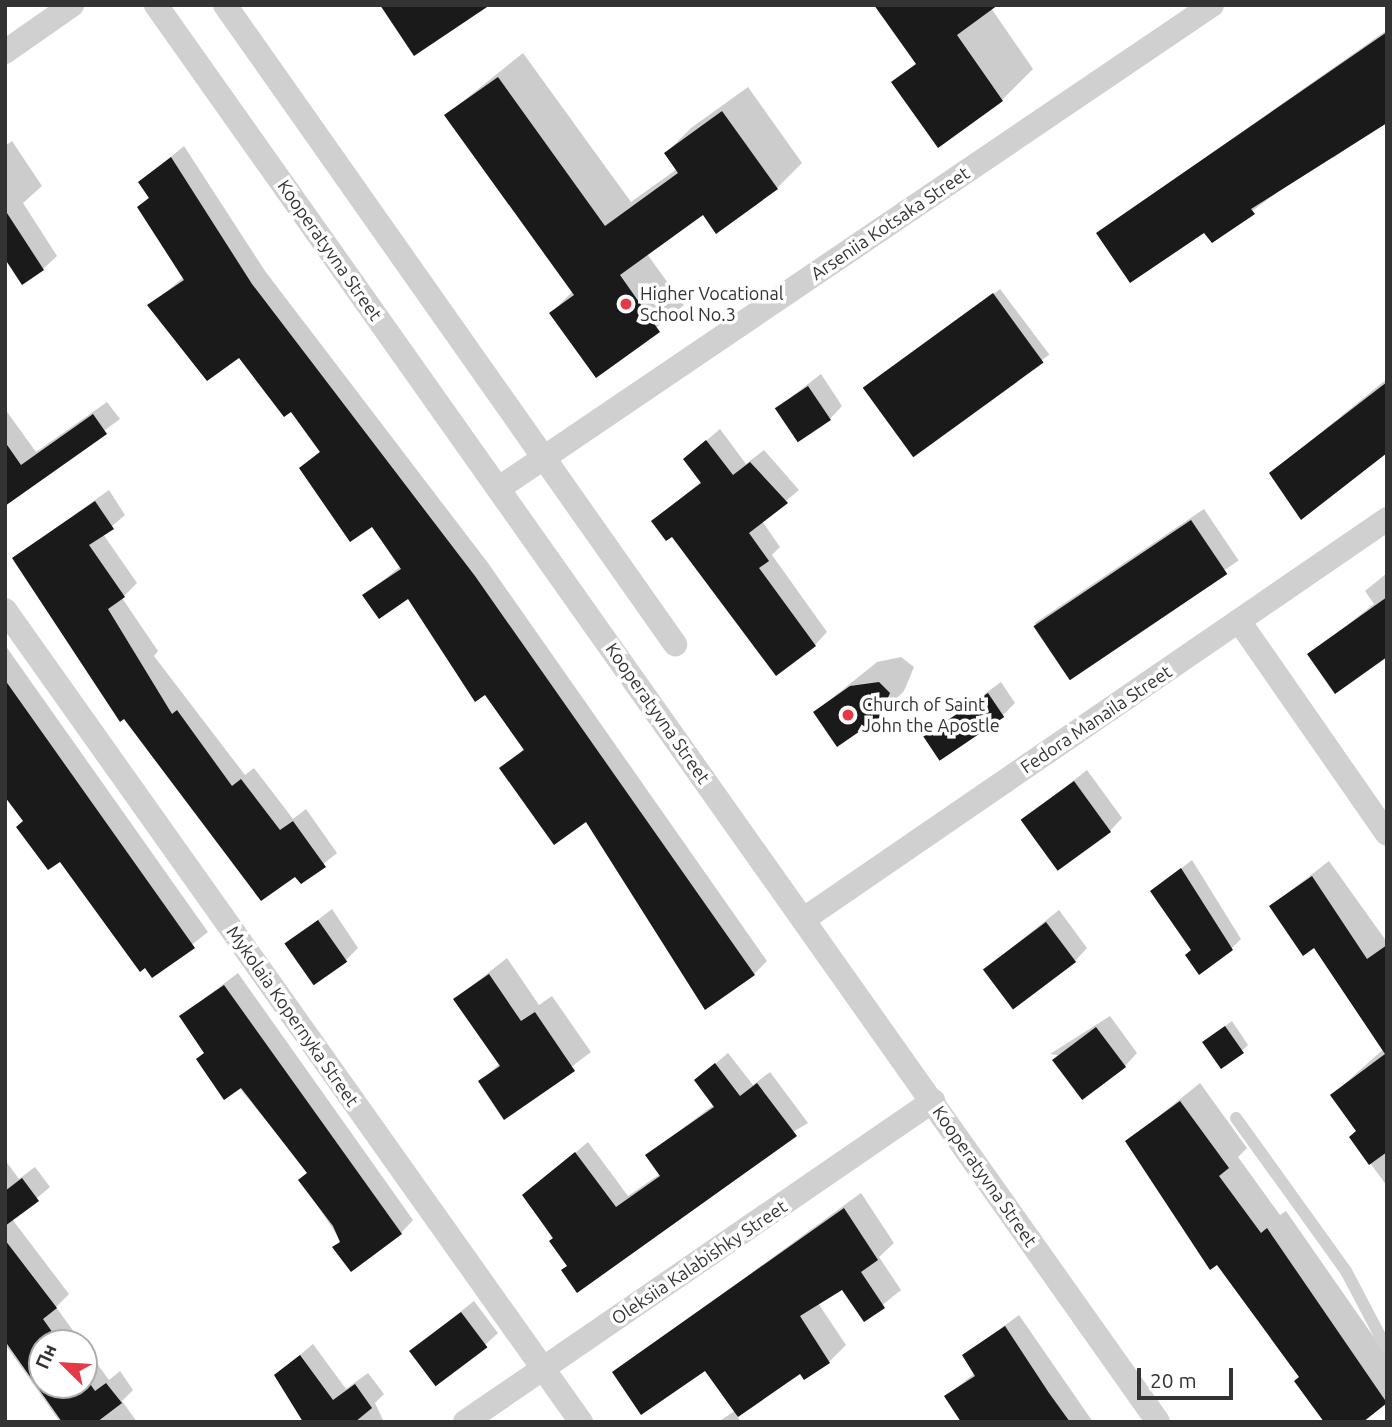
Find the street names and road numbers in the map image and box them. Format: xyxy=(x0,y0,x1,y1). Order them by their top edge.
street label: Arseniia Kotsaka Street xyxy=(807,162,973,284)
street label: Kooperatyvna Street xyxy=(273,175,387,325)
street label: Kooperatyvna Street xyxy=(601,638,715,788)
street label: Fedora Manaila Street xyxy=(1016,660,1176,778)
street label: Mykolaia Kopernyka Street xyxy=(222,922,364,1110)
street label: Kooperatyvna Street xyxy=(928,1101,1042,1251)
street label: Oleksiia Kalabishky Street xyxy=(607,1195,791,1329)

